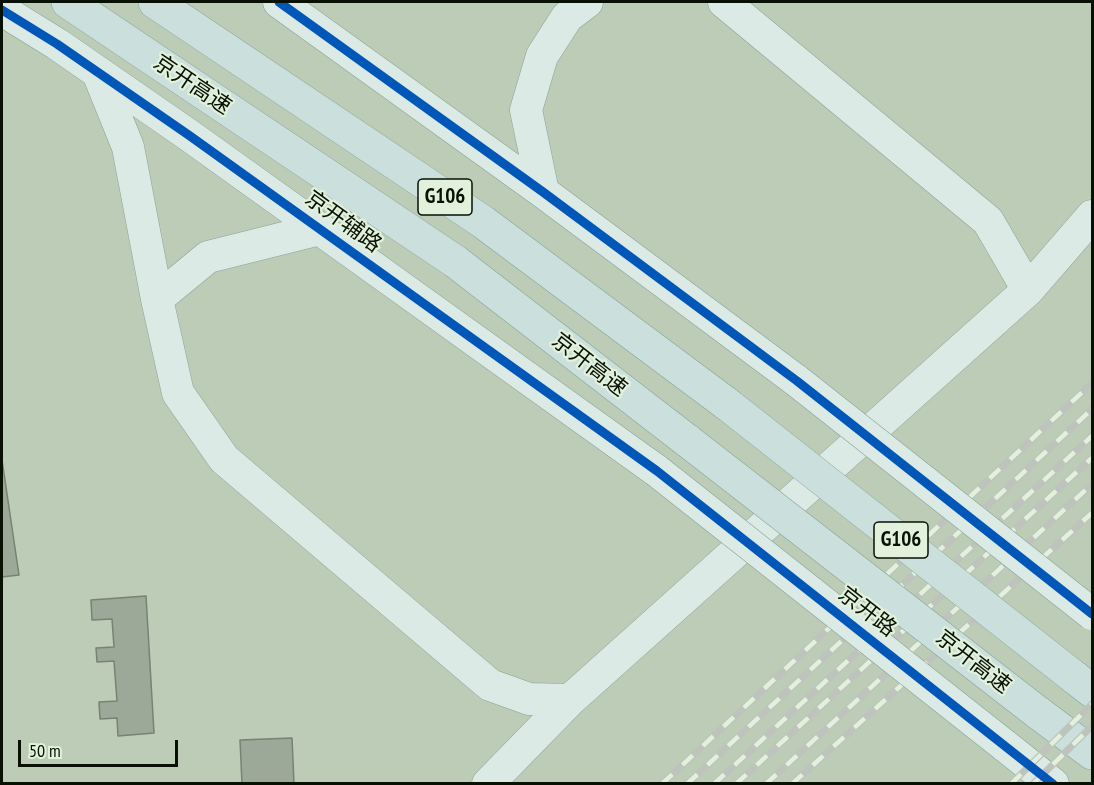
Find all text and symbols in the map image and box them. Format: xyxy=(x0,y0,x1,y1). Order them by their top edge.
street label: 京开高速 xyxy=(148,49,236,121)
road number: G106 xyxy=(418,179,472,215)
street label: 京开辅路 xyxy=(300,185,386,259)
street label: 京开高速 xyxy=(546,328,632,402)
road number: G106 xyxy=(874,522,928,558)
street label: 京开路 xyxy=(833,581,901,643)
street label: 京开高速 xyxy=(930,625,1016,699)
scale bar xyxy=(21,728,182,766)
text: 50 m xyxy=(29,739,61,762)

